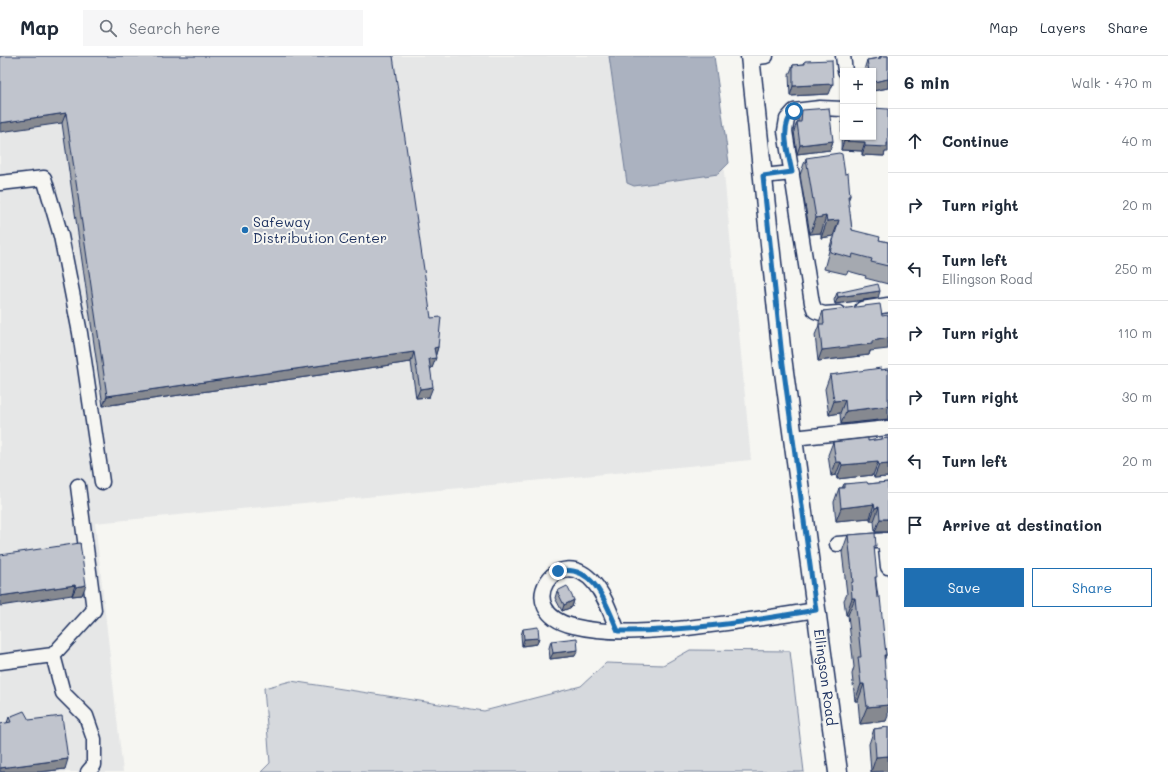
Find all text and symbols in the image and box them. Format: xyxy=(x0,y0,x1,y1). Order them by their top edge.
search box xyxy=(83,10,363,46)
text: Map xyxy=(20,15,59,40)
icon: search xyxy=(97,17,119,39)
text: Search here xyxy=(129,18,220,38)
text: Map xyxy=(989,18,1018,37)
text: Layers xyxy=(1040,18,1086,37)
text: Share xyxy=(1108,18,1148,37)
map controls xyxy=(840,68,876,140)
button: + xyxy=(840,68,876,104)
text: 6 min xyxy=(904,71,949,93)
text: Walk · 470 m xyxy=(1071,74,1152,91)
route start xyxy=(785,102,803,120)
button: − xyxy=(840,104,876,140)
icon: ahead xyxy=(904,130,926,152)
text: Continue xyxy=(942,131,1009,151)
text: 40 m xyxy=(1122,132,1152,149)
icon: right xyxy=(904,194,926,216)
text: Turn right xyxy=(942,195,1019,215)
text: 20 m xyxy=(1122,196,1152,213)
place label: Safeway Distribution Center xyxy=(253,212,387,247)
marker: Safeway Distribution Center xyxy=(240,225,250,235)
text: Turn left xyxy=(942,250,1007,270)
icon: left xyxy=(904,258,926,280)
text: 250 m xyxy=(1115,260,1152,277)
text: Ellingson Road xyxy=(942,270,1032,287)
icon: right xyxy=(904,322,926,344)
text: Turn right xyxy=(942,323,1019,343)
text: 110 m xyxy=(1118,324,1152,341)
icon: right xyxy=(904,386,926,408)
text: Turn right xyxy=(942,387,1019,407)
text: 30 m xyxy=(1122,388,1152,405)
icon: left xyxy=(904,450,926,472)
text: Turn left xyxy=(942,451,1007,471)
text: 20 m xyxy=(1122,452,1152,469)
icon: arrive xyxy=(904,514,926,536)
text: Arrive at destination xyxy=(942,515,1102,535)
route end xyxy=(549,562,567,580)
button: Save xyxy=(904,568,1024,607)
button: Share xyxy=(1032,568,1152,607)
street label: Ellingson Road xyxy=(810,628,842,727)

